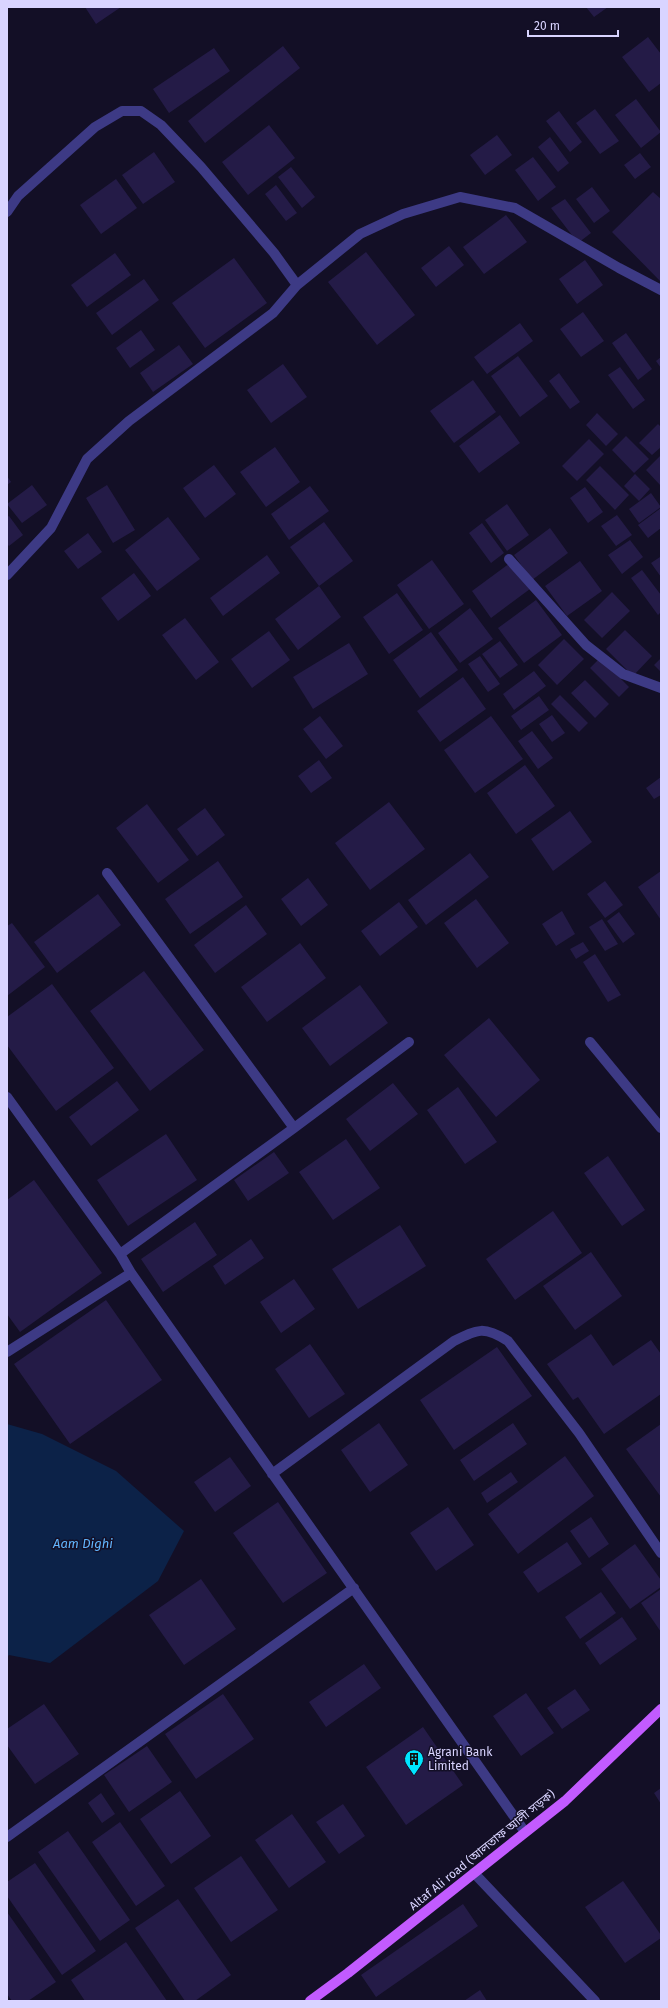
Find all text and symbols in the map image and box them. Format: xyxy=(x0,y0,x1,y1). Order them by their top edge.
scale bar xyxy=(528,12,618,38)
text: 20 m xyxy=(534,19,560,33)
water label: Aam Dighi xyxy=(52,1536,113,1551)
place label: Agrani Bank Limited xyxy=(428,1745,493,1773)
building icon: Agrani Bank Limited xyxy=(403,1748,425,1776)
street label: Altaf Ali road (আলতাফ আলী সড়ক) xyxy=(406,1786,558,1913)

